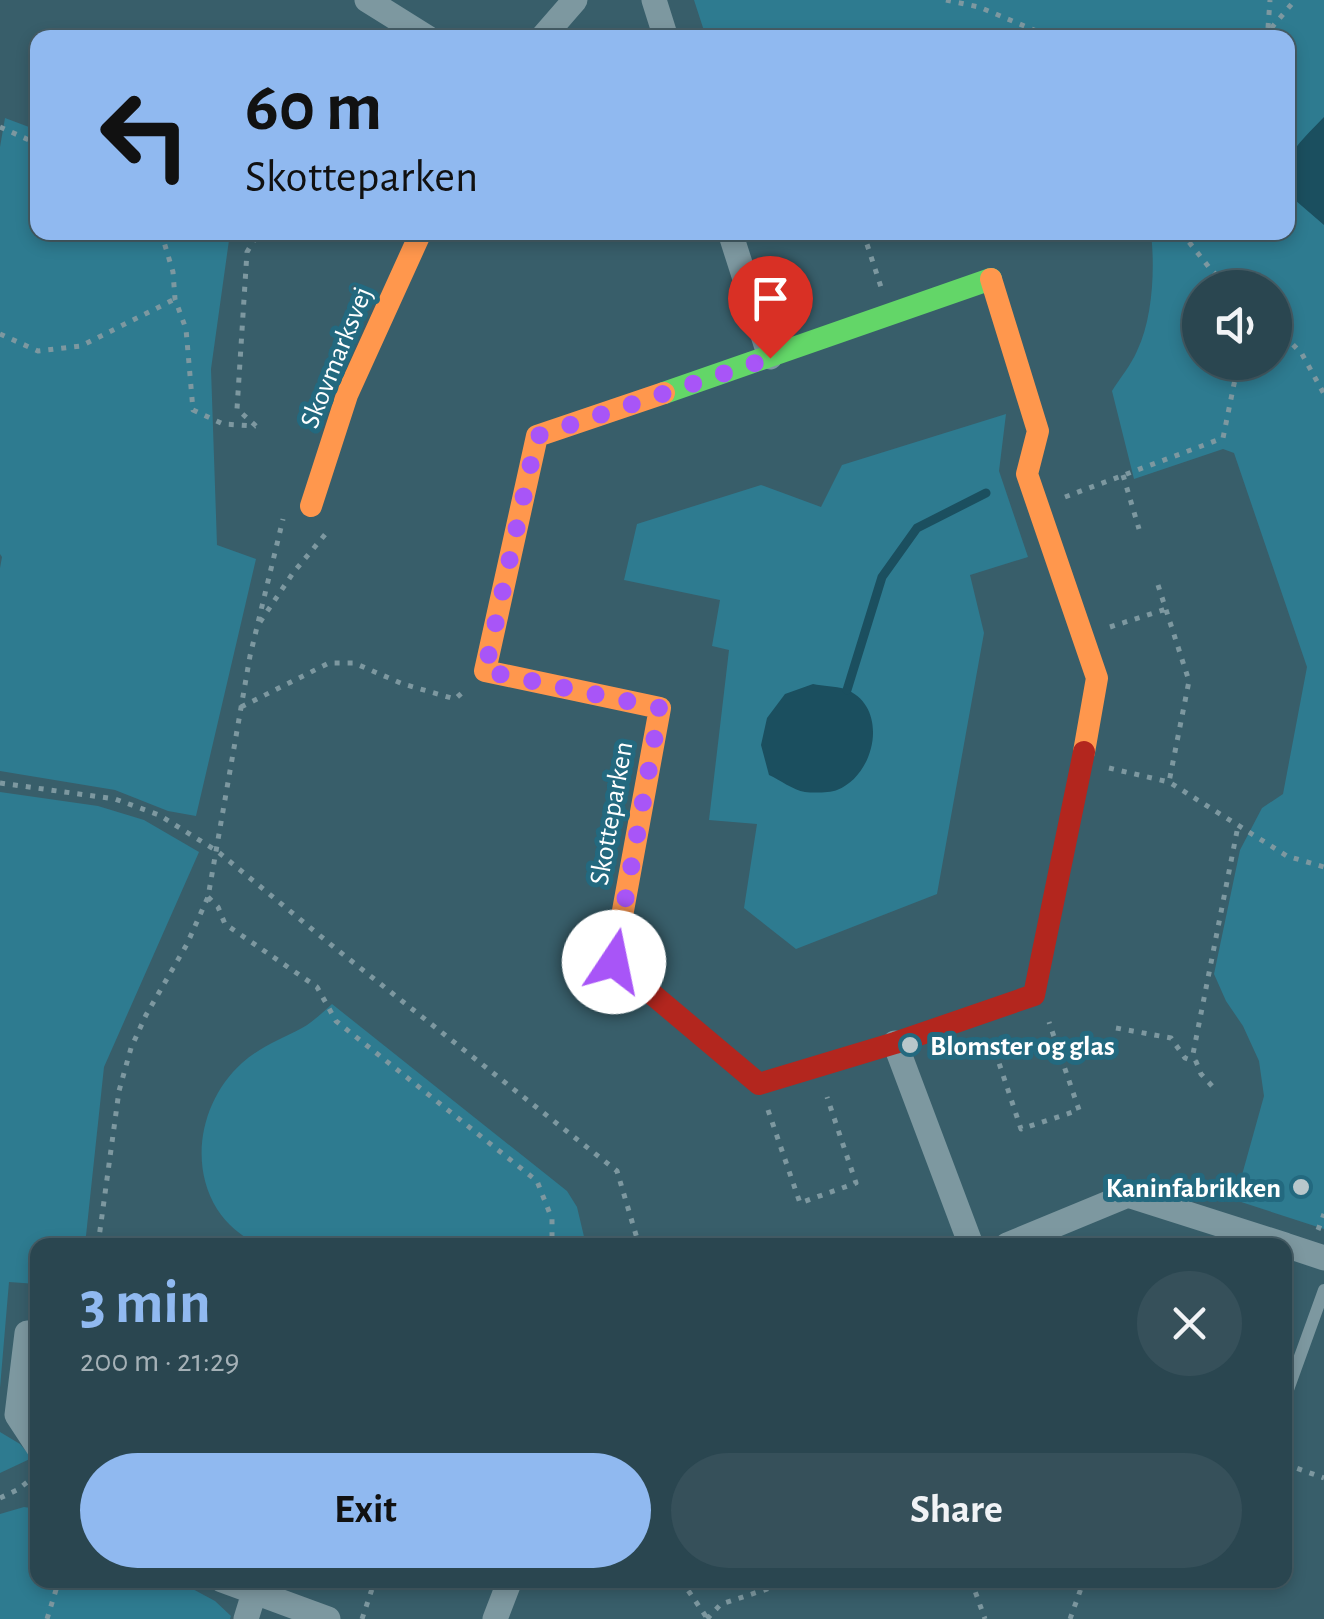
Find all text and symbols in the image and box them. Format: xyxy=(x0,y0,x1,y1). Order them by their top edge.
icon: left xyxy=(80,70,210,200)
text: 60 m xyxy=(245,73,382,143)
text: Skotteparken xyxy=(245,155,478,200)
pin xyxy=(728,256,813,359)
map controls xyxy=(1182,270,1292,380)
button: sound xyxy=(1182,270,1292,380)
icon: arrive xyxy=(743,271,798,326)
street label: Skovmarksvej xyxy=(296,283,378,432)
street label: Skotteparken xyxy=(586,739,638,887)
position arrow xyxy=(562,910,666,1014)
place label: Blomster og glas xyxy=(930,1033,1115,1061)
marker: Blomster og glas xyxy=(899,1034,921,1056)
place label: Kaninfabrikken xyxy=(1106,1175,1281,1203)
marker: Kaninfabrikken xyxy=(1290,1176,1312,1198)
button: close xyxy=(1137,1271,1242,1376)
text: 3 min xyxy=(80,1274,211,1334)
text: 200 m · 21:29 xyxy=(80,1345,240,1377)
button: Exit xyxy=(80,1453,651,1568)
button: Share xyxy=(671,1453,1242,1568)

